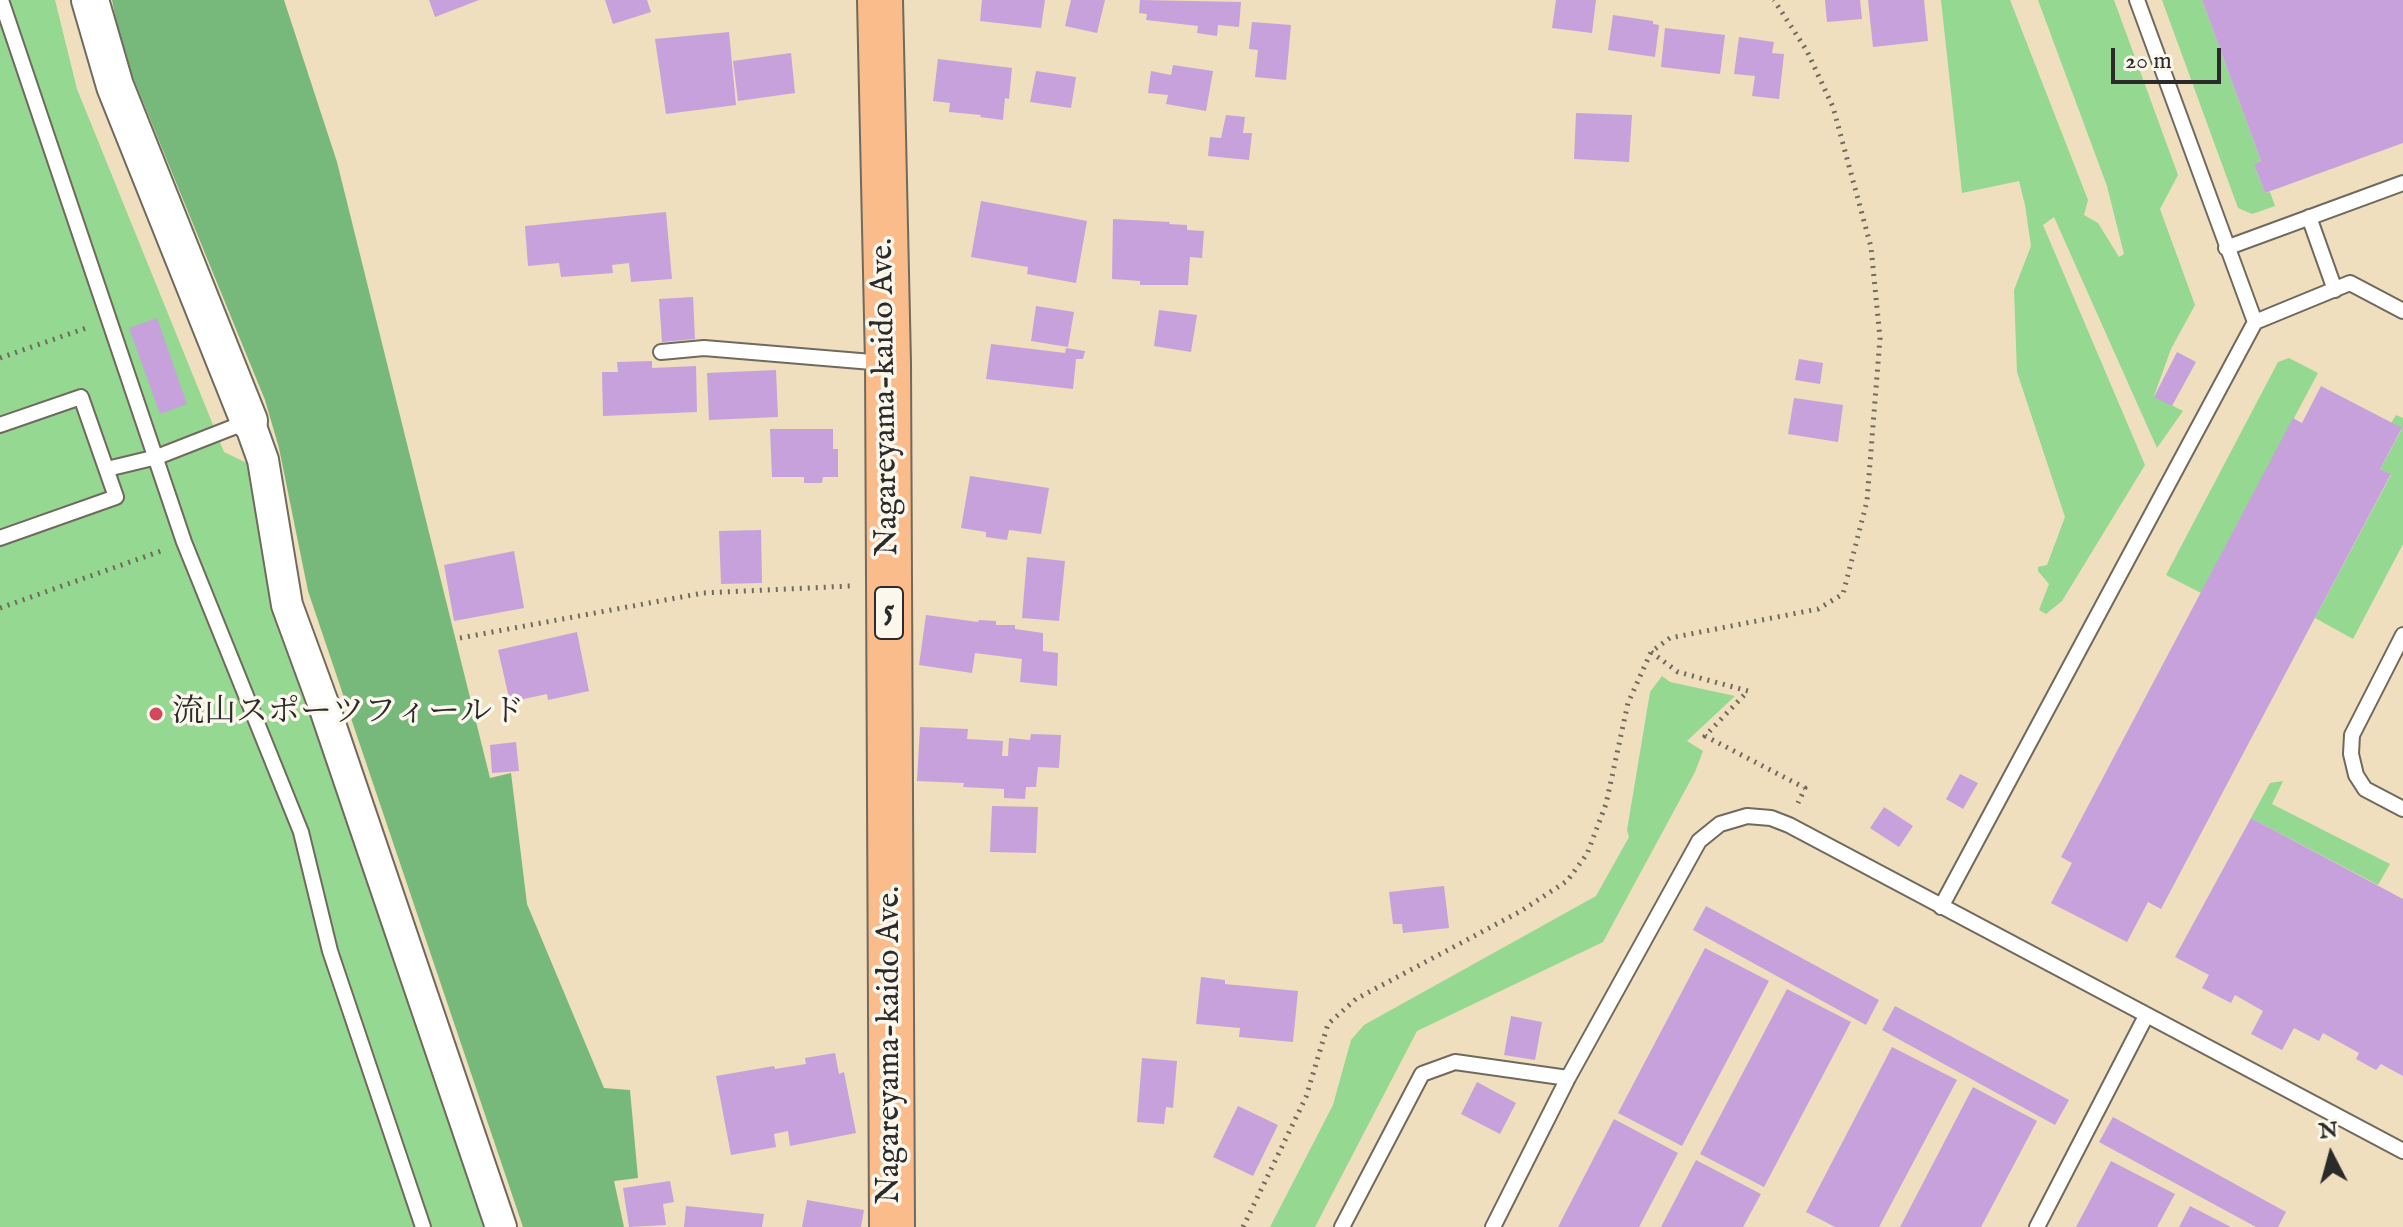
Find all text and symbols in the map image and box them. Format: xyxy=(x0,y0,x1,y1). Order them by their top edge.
scale bar xyxy=(2115,32,2225,82)
text: 20 m xyxy=(2125,46,2172,77)
street label: Nagareyama-kaido Ave. xyxy=(865,238,909,556)
road number: 5 xyxy=(875,587,903,639)
place label: 流山スポーツフィールド xyxy=(172,695,524,733)
marker: 流山スポーツフィールド xyxy=(147,705,165,723)
street label: Nagareyama-kaido Ave. xyxy=(872,886,910,1204)
north arrow xyxy=(2291,1115,2371,1195)
text: N xyxy=(2318,1116,2339,1146)

